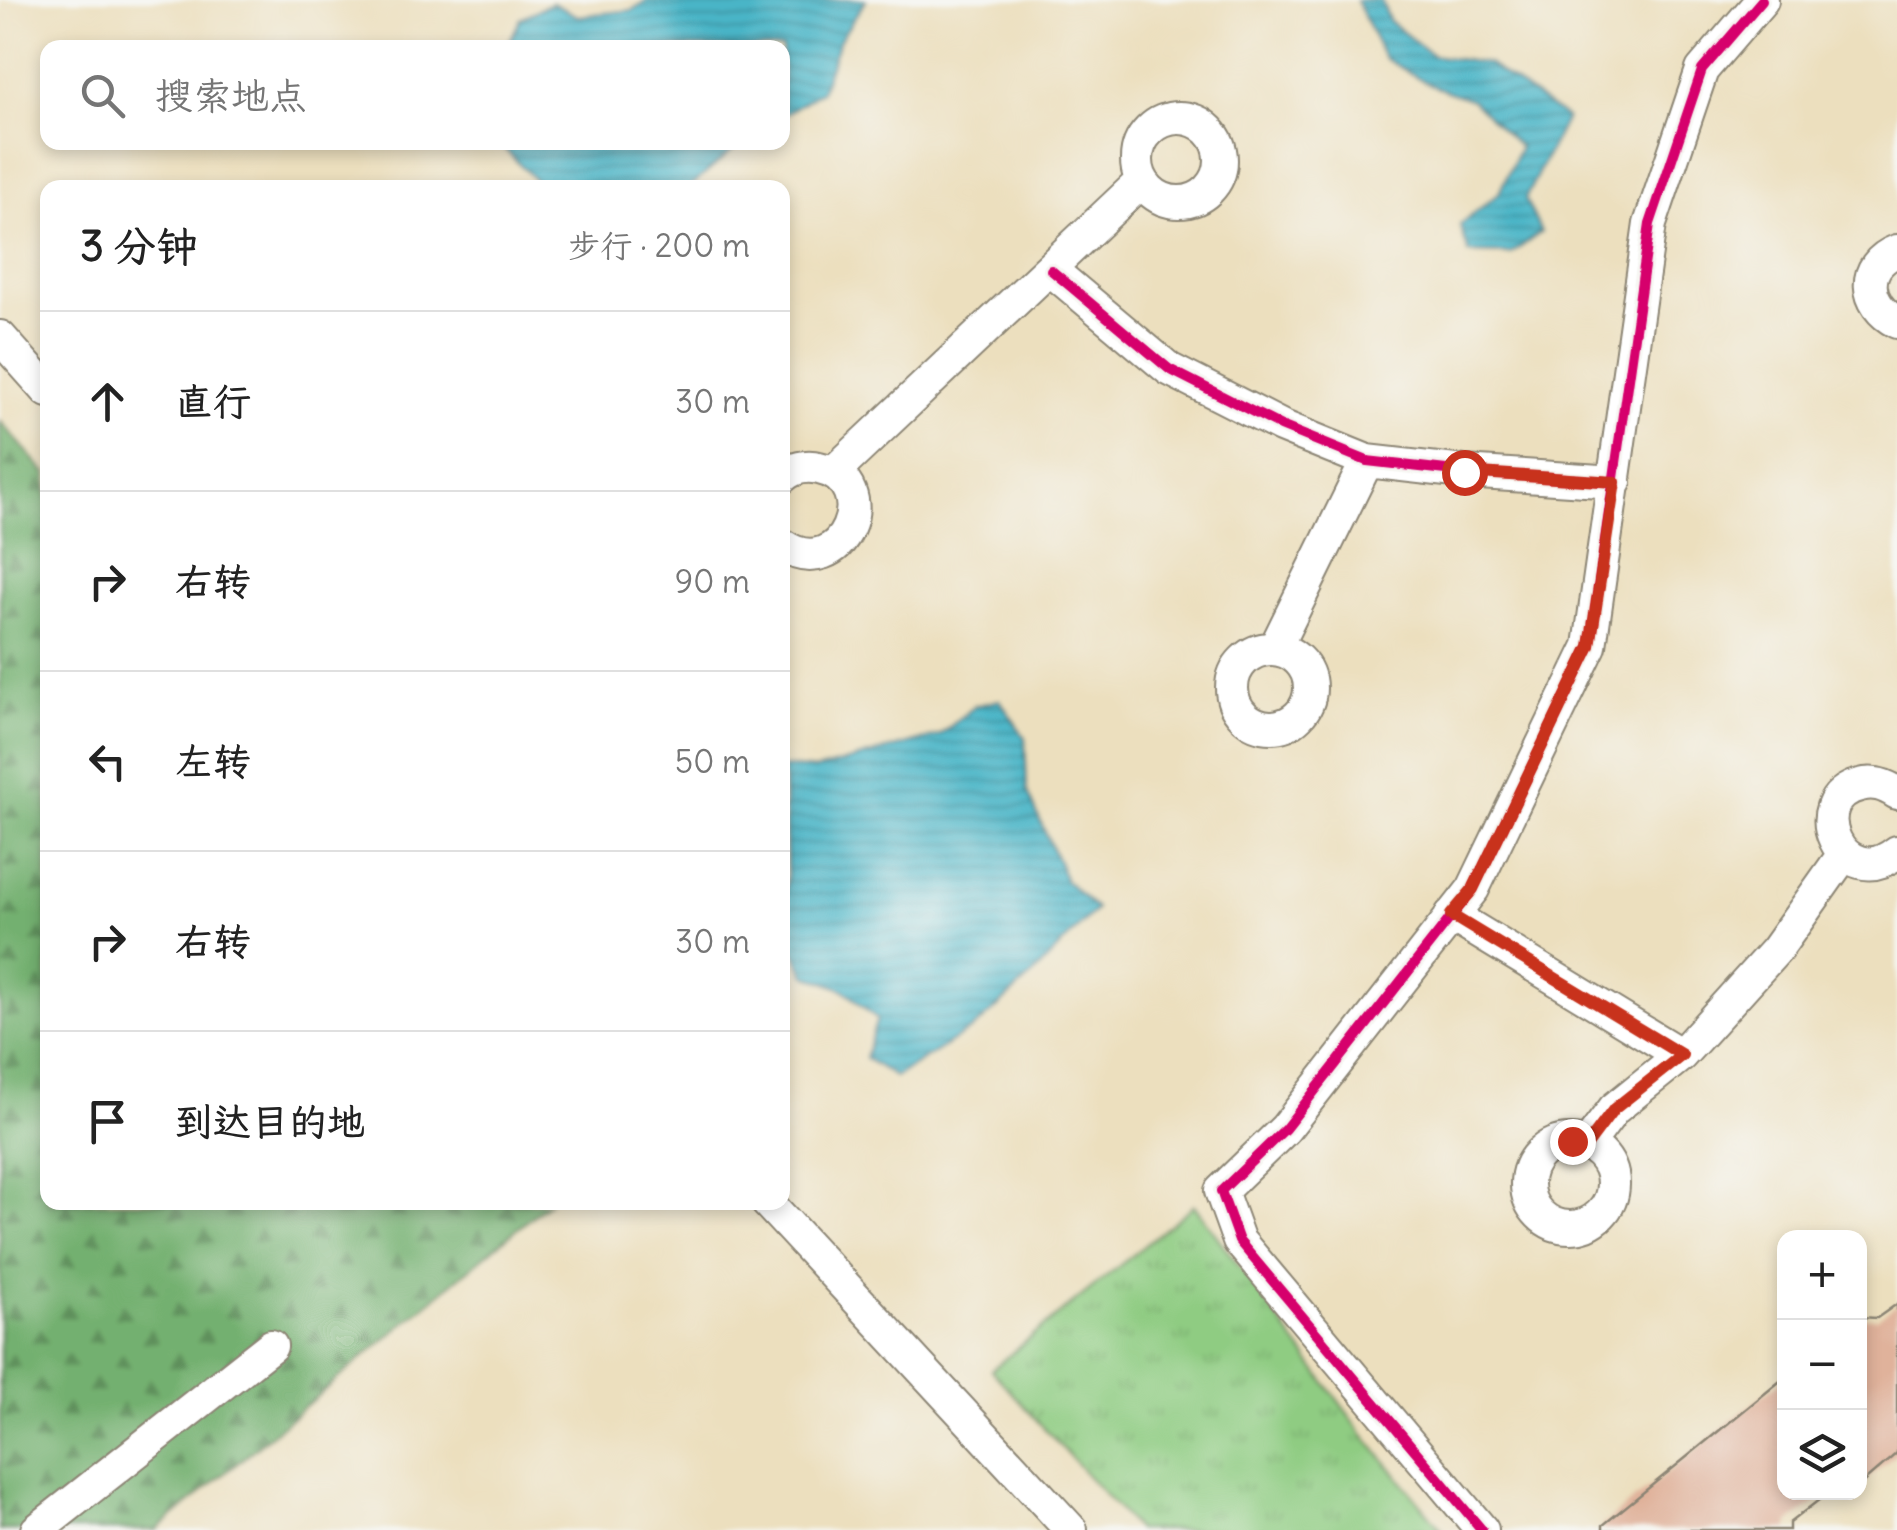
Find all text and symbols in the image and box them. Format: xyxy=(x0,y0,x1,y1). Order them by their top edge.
search box xyxy=(40,40,790,150)
icon: search xyxy=(75,68,130,123)
text: 搜索地点 xyxy=(155,72,307,119)
text: 3 分钟 xyxy=(80,220,198,272)
text: 步行 · 200 m xyxy=(568,225,750,266)
icon: ahead xyxy=(80,374,135,429)
text: 直行 xyxy=(175,378,251,425)
text: 30 m xyxy=(675,381,750,422)
route start xyxy=(1442,450,1488,496)
icon: right xyxy=(80,554,135,609)
text: 右转 xyxy=(175,558,251,605)
text: 90 m xyxy=(675,561,750,602)
icon: left xyxy=(80,734,135,789)
text: 左转 xyxy=(175,738,251,785)
text: 50 m xyxy=(675,741,750,782)
icon: right xyxy=(80,914,135,969)
text: 右转 xyxy=(175,918,251,965)
text: 30 m xyxy=(675,921,750,962)
icon: arrive xyxy=(80,1094,135,1149)
text: 到达目的地 xyxy=(175,1098,365,1145)
route end xyxy=(1550,1119,1596,1165)
map controls xyxy=(1777,1230,1867,1500)
button: + xyxy=(1777,1230,1867,1320)
button: − xyxy=(1777,1320,1867,1410)
button: layers xyxy=(1777,1410,1867,1500)

